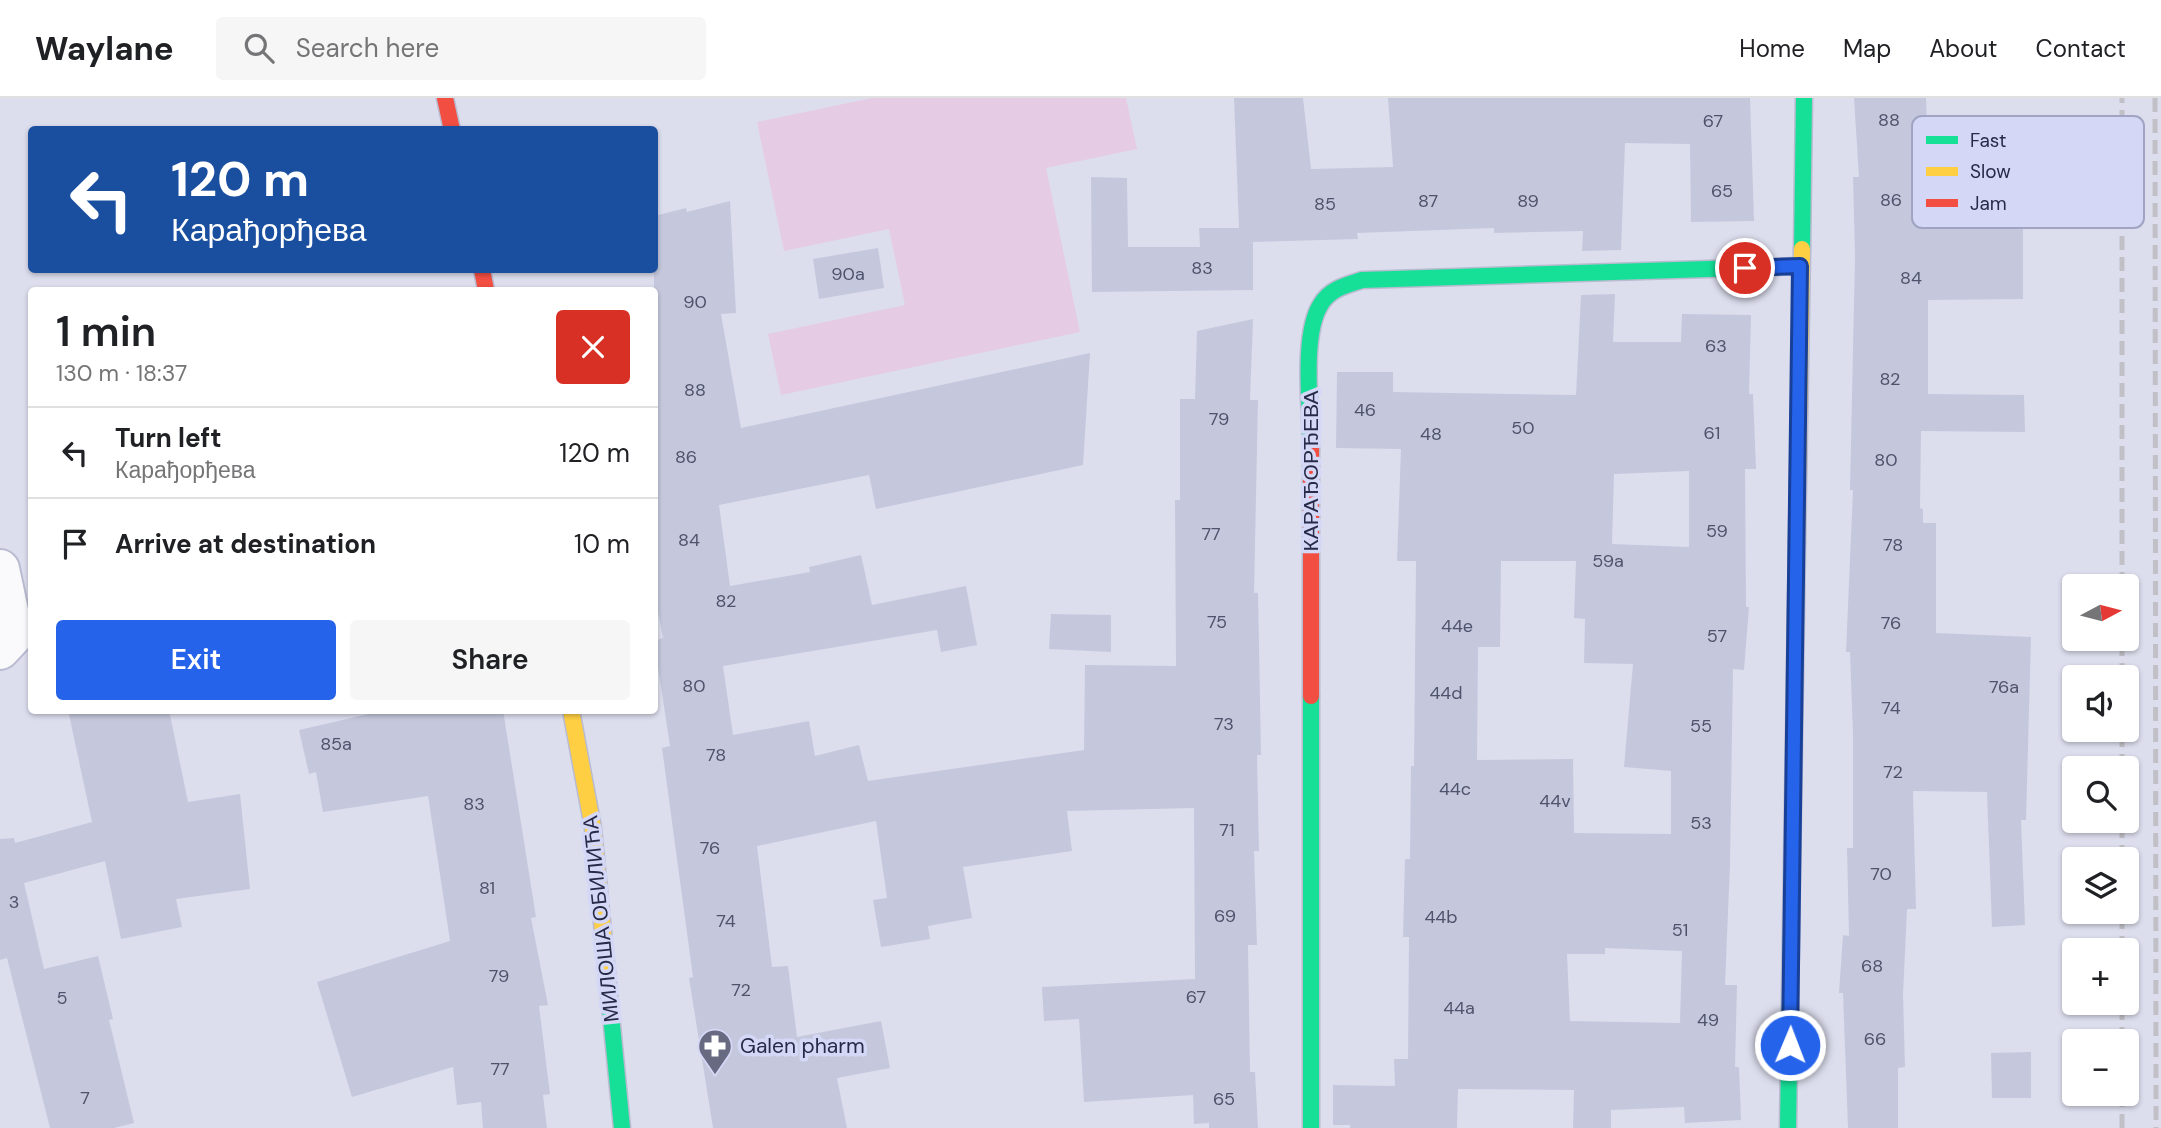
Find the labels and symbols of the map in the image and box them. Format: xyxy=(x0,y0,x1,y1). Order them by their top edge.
house number: 88 xyxy=(1878,108,1900,132)
house number: 67 xyxy=(1703,109,1723,133)
legend xyxy=(1912,116,2144,228)
text: Fast xyxy=(1970,128,2006,153)
text: Slow xyxy=(1970,159,2011,184)
house number: 65 xyxy=(1711,179,1733,203)
house number: 86 xyxy=(1880,188,1902,212)
house number: 87 xyxy=(1418,189,1438,213)
house number: 89 xyxy=(1517,189,1539,213)
text: Jam xyxy=(1970,191,2007,216)
house number: 85 xyxy=(1314,192,1336,216)
pin xyxy=(1715,238,1775,298)
house number: 83 xyxy=(1191,256,1213,280)
house number: 90a xyxy=(831,262,865,286)
house number: 84 xyxy=(1900,266,1922,290)
house number: 90 xyxy=(683,290,707,314)
house number: 63 xyxy=(1705,334,1727,358)
house number: 82 xyxy=(1879,367,1901,391)
house number: 88 xyxy=(684,378,706,402)
street label: КАРАЂОРЂЕВА xyxy=(1297,391,1325,551)
house number: 46 xyxy=(1354,398,1376,422)
house number: 79 xyxy=(1209,407,1229,431)
house number: 50 xyxy=(1511,416,1535,440)
house number: 61 xyxy=(1704,421,1720,445)
house number: 48 xyxy=(1420,422,1442,446)
house number: 86 xyxy=(675,445,697,469)
house number: 80 xyxy=(1874,448,1898,472)
house number: 59 xyxy=(1706,519,1728,543)
house number: 77 xyxy=(1201,522,1221,546)
house number: 84 xyxy=(678,528,700,552)
house number: 78 xyxy=(1883,533,1903,557)
house number: 59a xyxy=(1592,549,1624,573)
north arrow xyxy=(2062,574,2138,651)
house number: 82 xyxy=(715,589,737,613)
house number: 75 xyxy=(1207,610,1227,634)
house number: 76 xyxy=(1881,611,1901,635)
house number: 44e xyxy=(1441,614,1473,638)
house number: 57 xyxy=(1707,624,1727,648)
house number: 80 xyxy=(682,674,706,698)
house number: 76a xyxy=(1989,675,2019,699)
house number: 44d xyxy=(1429,681,1463,705)
house number: 74 xyxy=(1881,696,1901,720)
house number: 73 xyxy=(1214,712,1234,736)
house number: 55 xyxy=(1690,714,1712,738)
house number: 85a xyxy=(320,732,352,756)
house number: 78 xyxy=(706,743,726,767)
house number: 72 xyxy=(1883,760,1903,784)
house number: 44c xyxy=(1439,777,1471,801)
house number: 44v xyxy=(1539,789,1571,813)
house number: 83 xyxy=(463,792,485,816)
house number: 53 xyxy=(1690,811,1712,835)
street label: МИЛОША ОБИЛИЋА xyxy=(576,814,626,1024)
house number: 71 xyxy=(1219,818,1235,842)
house number: 76 xyxy=(700,836,720,860)
house number: 70 xyxy=(1870,862,1892,886)
house number: 81 xyxy=(479,876,495,900)
house number: 3 xyxy=(9,890,19,914)
house number: 69 xyxy=(1214,904,1236,928)
house number: 44b xyxy=(1424,905,1458,929)
house number: 74 xyxy=(716,909,736,933)
house number: 51 xyxy=(1672,918,1688,942)
house number: 68 xyxy=(1861,954,1883,978)
house number: 79 xyxy=(489,964,509,988)
house number: 72 xyxy=(731,978,751,1002)
house number: 67 xyxy=(1186,985,1206,1009)
house number: 5 xyxy=(57,986,67,1010)
house number: 44a xyxy=(1443,996,1475,1020)
house number: 49 xyxy=(1697,1008,1719,1032)
position arrow xyxy=(1753,1008,1827,1082)
pharmacy icon: Galen pharm xyxy=(696,1027,734,1076)
house number: 66 xyxy=(1864,1027,1886,1051)
place label: Galen pharm xyxy=(740,1032,865,1060)
house number: 77 xyxy=(490,1057,510,1081)
house number: 7 xyxy=(80,1086,90,1110)
house number: 65 xyxy=(1213,1087,1235,1111)

